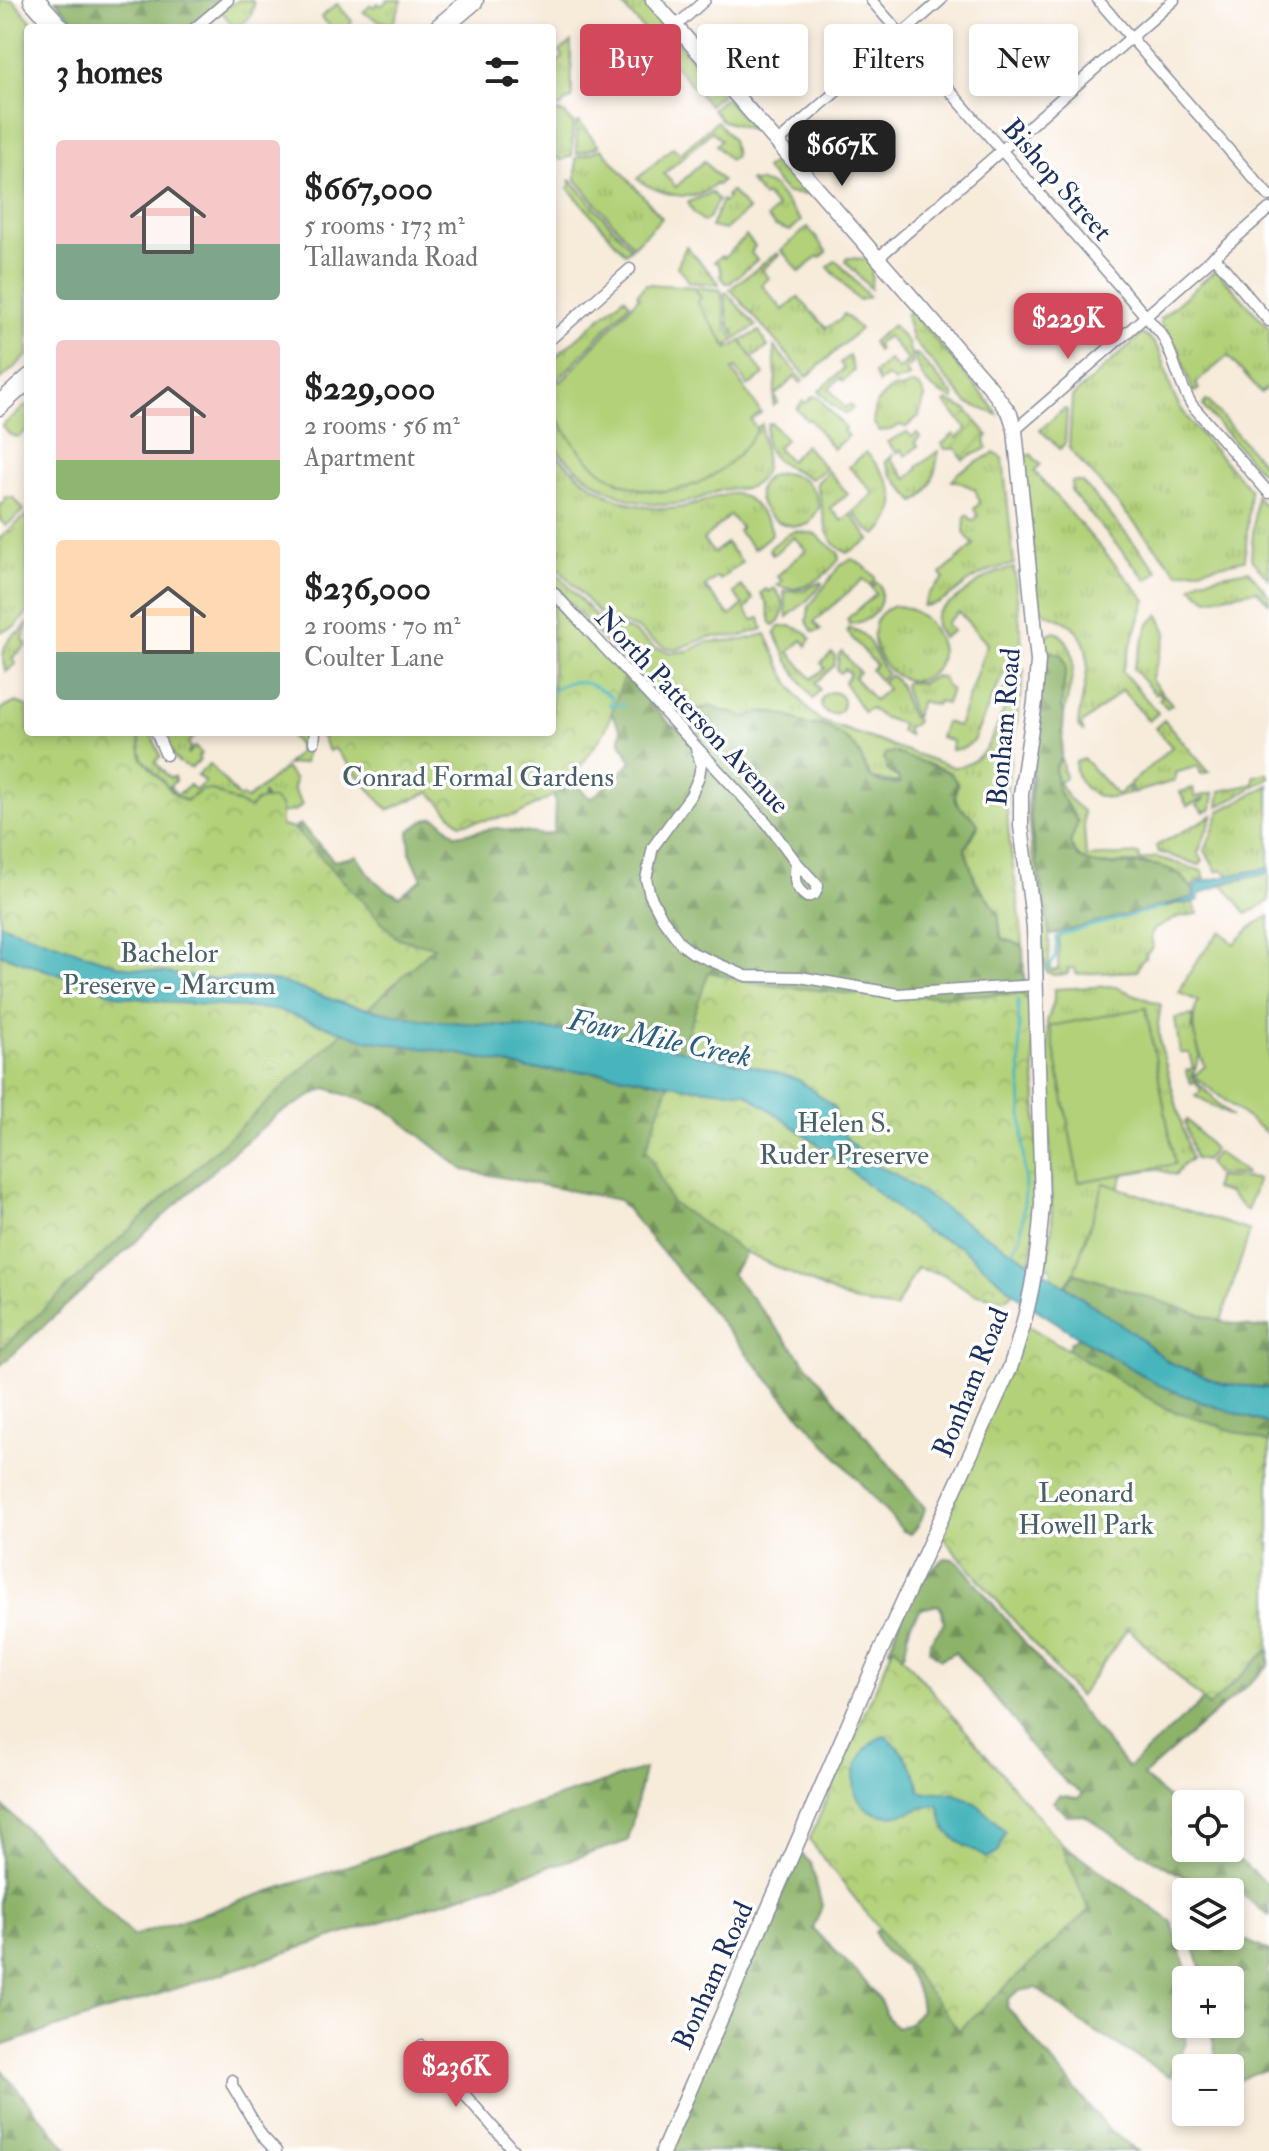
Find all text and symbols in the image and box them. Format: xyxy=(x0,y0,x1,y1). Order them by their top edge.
chip: Buy xyxy=(580,24,681,96)
chip: Rent xyxy=(697,24,808,96)
chip: Filters xyxy=(824,24,953,96)
chip: New xyxy=(969,24,1078,96)
icon: filters xyxy=(480,50,524,94)
text: 3 homes xyxy=(56,51,163,94)
street label: Bishop Street xyxy=(994,112,1120,248)
pin: $667K xyxy=(786,120,898,188)
text: $667K xyxy=(806,130,878,162)
text: $667,000 xyxy=(304,167,433,210)
icon: home xyxy=(120,172,216,268)
text: 5 rooms · 173 m² xyxy=(304,210,465,242)
text: Tallawanda Road xyxy=(304,242,478,274)
pin: $229K xyxy=(1012,293,1124,361)
text: $229K xyxy=(1032,303,1104,335)
text: $229,000 xyxy=(304,367,436,410)
icon: home xyxy=(120,372,216,468)
text: 2 rooms · 56 m² xyxy=(304,410,460,442)
text: Apartment xyxy=(304,442,415,474)
text: $236,000 xyxy=(304,567,431,610)
icon: home xyxy=(120,572,216,668)
street label: North Patterson Avenue xyxy=(587,600,797,822)
text: 2 rooms · 70 m² xyxy=(304,610,461,642)
text: Coulter Lane xyxy=(304,642,444,674)
street label: Bonham Road xyxy=(980,646,1029,808)
park label: Conrad Formal Gardens xyxy=(342,760,614,795)
park label: Bachelor Preserve - Marcum xyxy=(62,936,276,1003)
water label: Four Mile Creek xyxy=(563,1001,755,1076)
park label: Helen S. Ruder Preserve xyxy=(759,1106,929,1173)
street label: Bonham Road xyxy=(925,1302,1017,1463)
park label: Leonard Howell Park xyxy=(1018,1476,1155,1543)
map controls xyxy=(1172,1790,1244,2126)
button: locate xyxy=(1172,1790,1244,1862)
button: layers xyxy=(1172,1878,1244,1950)
street label: Bonham Road xyxy=(665,1896,762,2055)
button: + xyxy=(1172,1966,1244,2038)
pin: $236K xyxy=(400,2041,512,2109)
text: $236K xyxy=(421,2051,491,2083)
button: − xyxy=(1172,2054,1244,2126)

